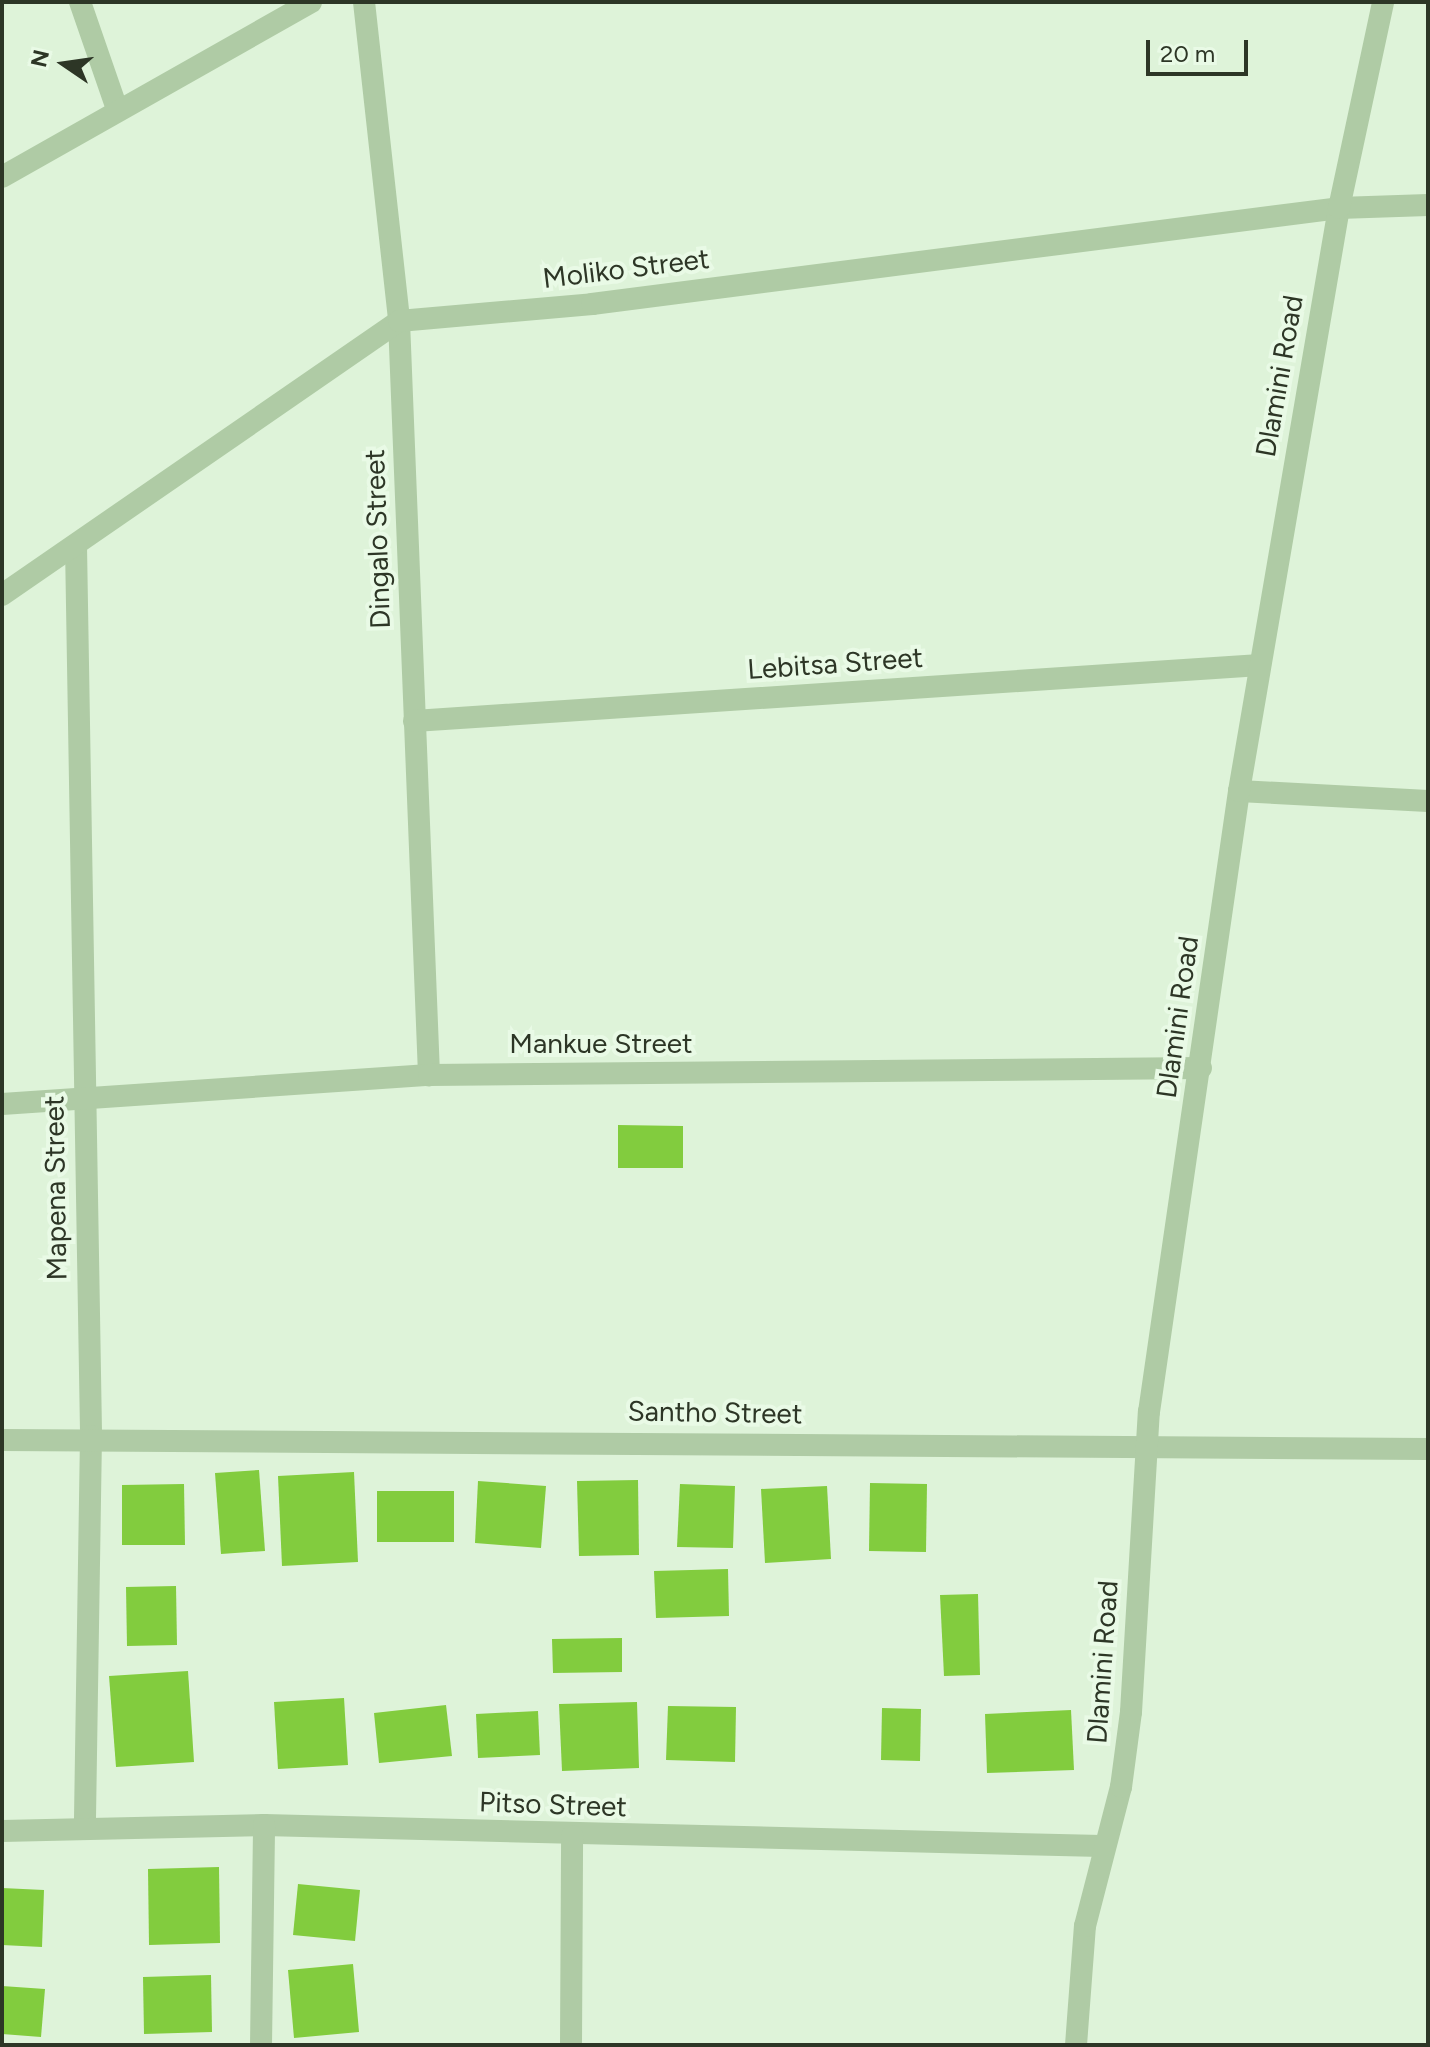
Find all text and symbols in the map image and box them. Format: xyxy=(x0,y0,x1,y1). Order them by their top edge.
north arrow xyxy=(24,24,104,104)
scale bar xyxy=(1150,24,1252,74)
text: 20 m xyxy=(1160,39,1215,68)
text: N xyxy=(25,47,55,70)
street label: Moliko Street xyxy=(541,241,711,295)
street label: Dlamini Road xyxy=(1248,293,1310,459)
street label: Dingalo Street xyxy=(357,449,397,629)
street label: Lebitsa Street xyxy=(746,640,924,686)
street label: Dlamini Road xyxy=(1149,934,1205,1100)
street label: Mankue Street xyxy=(509,1026,693,1060)
street label: Mapena Street xyxy=(37,1095,73,1281)
street label: Santho Street xyxy=(627,1394,803,1430)
street label: Dlamini Road xyxy=(1080,1579,1124,1745)
street label: Pitso Street xyxy=(479,1785,627,1823)

